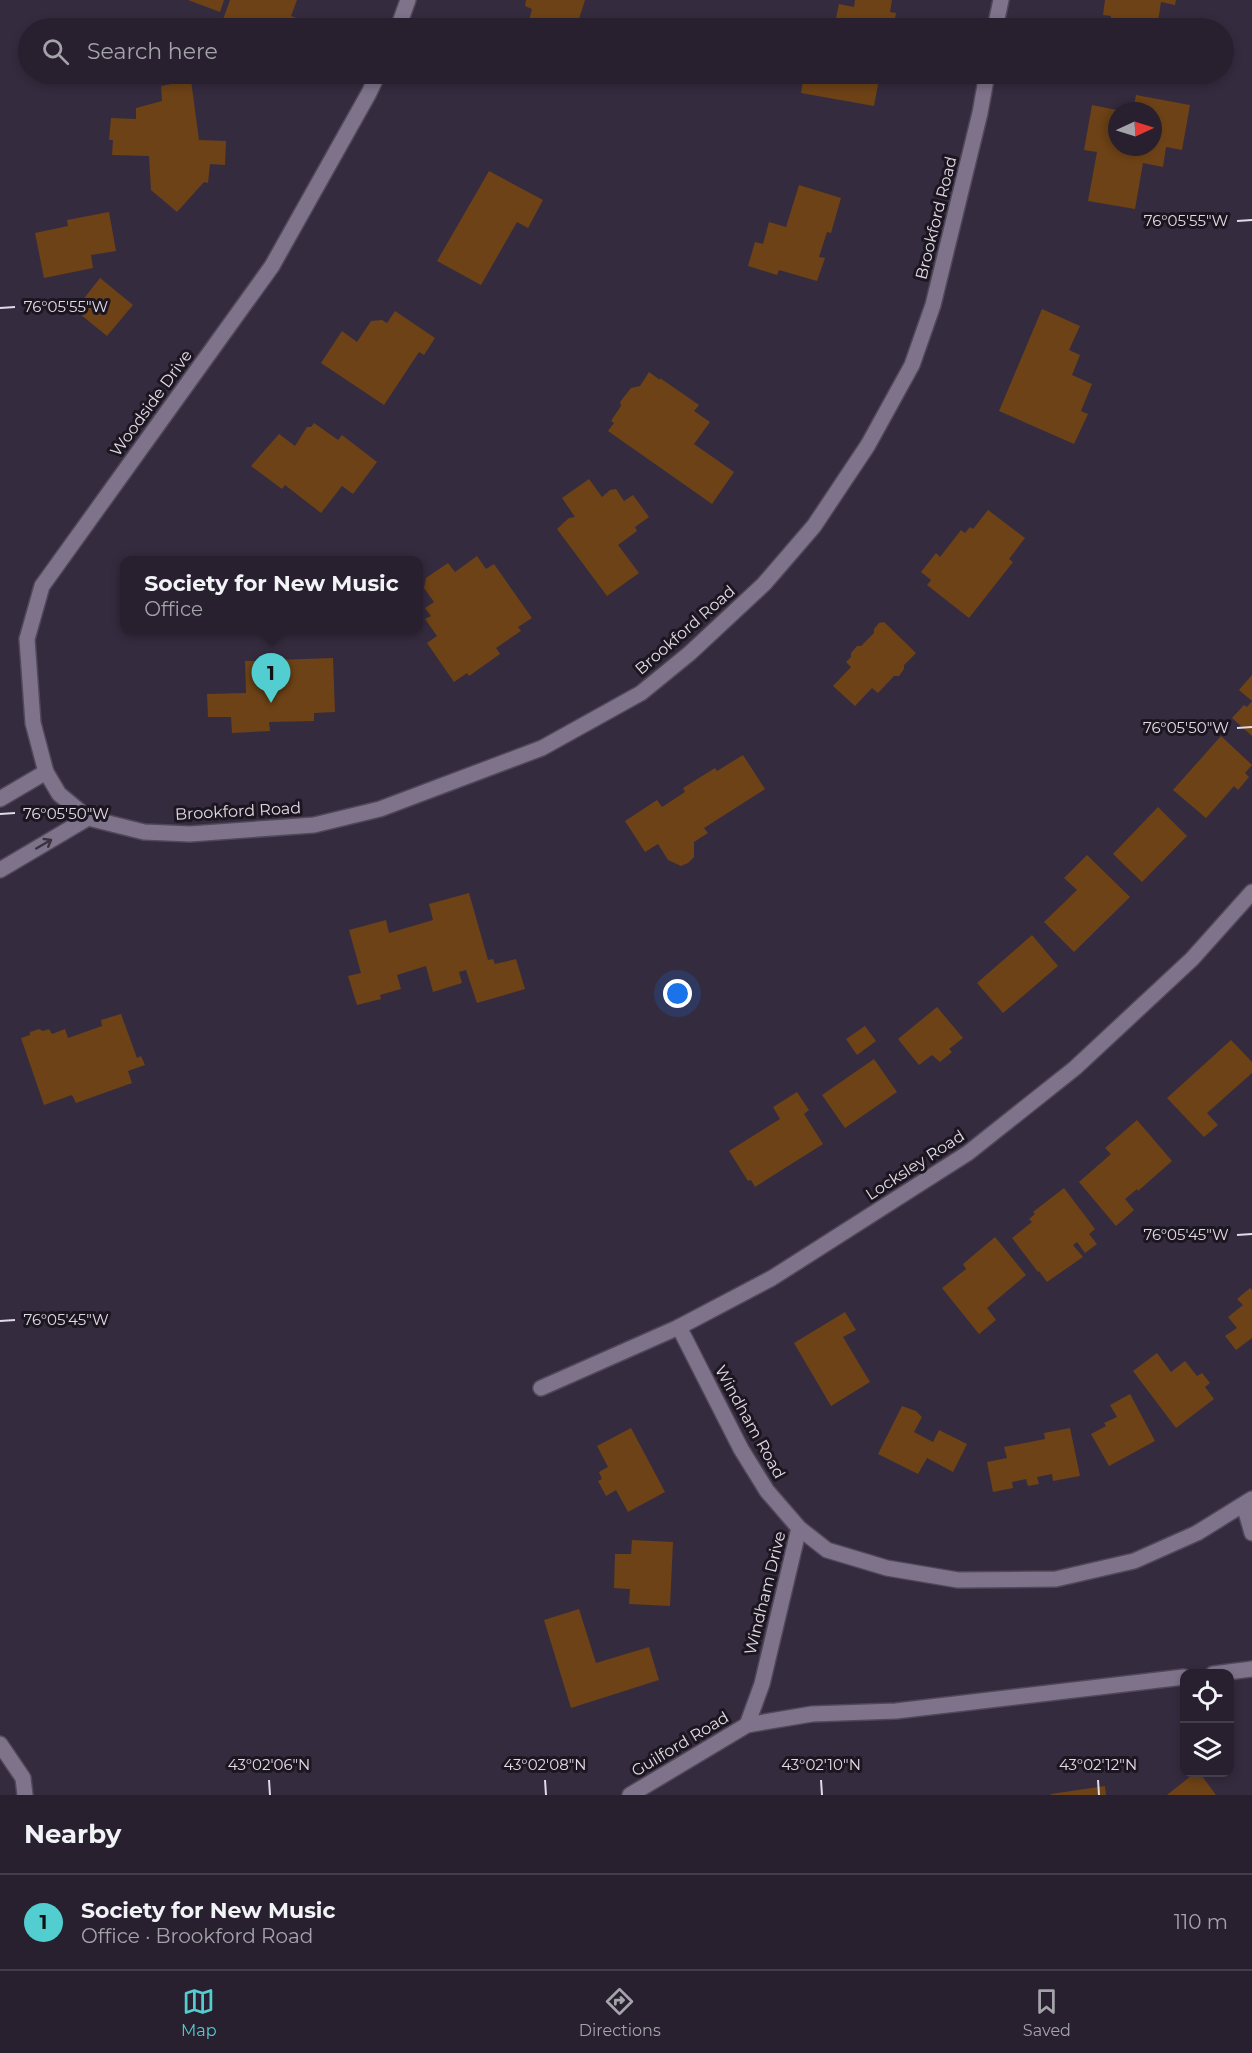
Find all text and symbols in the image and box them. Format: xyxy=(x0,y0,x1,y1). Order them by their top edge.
search box xyxy=(18,18,1234,84)
icon: search xyxy=(39,35,72,68)
text: Search here xyxy=(87,38,218,65)
north arrow xyxy=(1108,102,1162,156)
street label: Brookford Road xyxy=(912,154,960,282)
text: 76°05'55"W xyxy=(1144,211,1229,230)
text: 76°05'55"W xyxy=(24,297,109,316)
street label: Woodside Drive xyxy=(106,346,196,460)
popup xyxy=(120,556,423,634)
text: Society for New Music xyxy=(144,570,399,597)
street label: Brookford Road xyxy=(631,581,739,679)
text: Office xyxy=(144,597,203,621)
pin: 1 xyxy=(252,654,290,703)
text: 76°05'50"W xyxy=(1143,718,1229,737)
street label: Brookford Road xyxy=(174,798,302,824)
text: 76°05'50"W xyxy=(23,804,109,823)
one-way arrow xyxy=(35,838,52,850)
your location xyxy=(663,979,692,1008)
street label: Locksley Road xyxy=(862,1126,968,1204)
text: 76°05'45"W xyxy=(1143,1225,1229,1244)
text: 76°05'45"W xyxy=(23,1310,109,1329)
street label: Windham Road xyxy=(711,1362,789,1482)
street label: Windham Drive xyxy=(740,1529,790,1657)
map controls xyxy=(1180,1669,1234,1777)
button: locate xyxy=(1180,1669,1234,1723)
street label: Guilford Road xyxy=(628,1707,732,1781)
button: layers xyxy=(1180,1723,1234,1777)
text: 43°02'06"N xyxy=(228,1755,310,1774)
text: 43°02'08"N xyxy=(503,1755,587,1774)
text: 43°02'10"N xyxy=(781,1755,861,1774)
text: 43°02'12"N xyxy=(1059,1755,1137,1774)
text: Nearby xyxy=(24,1818,121,1850)
text: Society for New Music xyxy=(81,1897,336,1924)
text: 1 xyxy=(40,1910,47,1934)
text: 110 m xyxy=(1174,1910,1228,1934)
text: Office · Brookford Road xyxy=(81,1924,313,1948)
tab: Map xyxy=(181,1985,217,2040)
tab: Directions xyxy=(579,1985,661,2040)
tab: Saved xyxy=(1023,1985,1071,2040)

